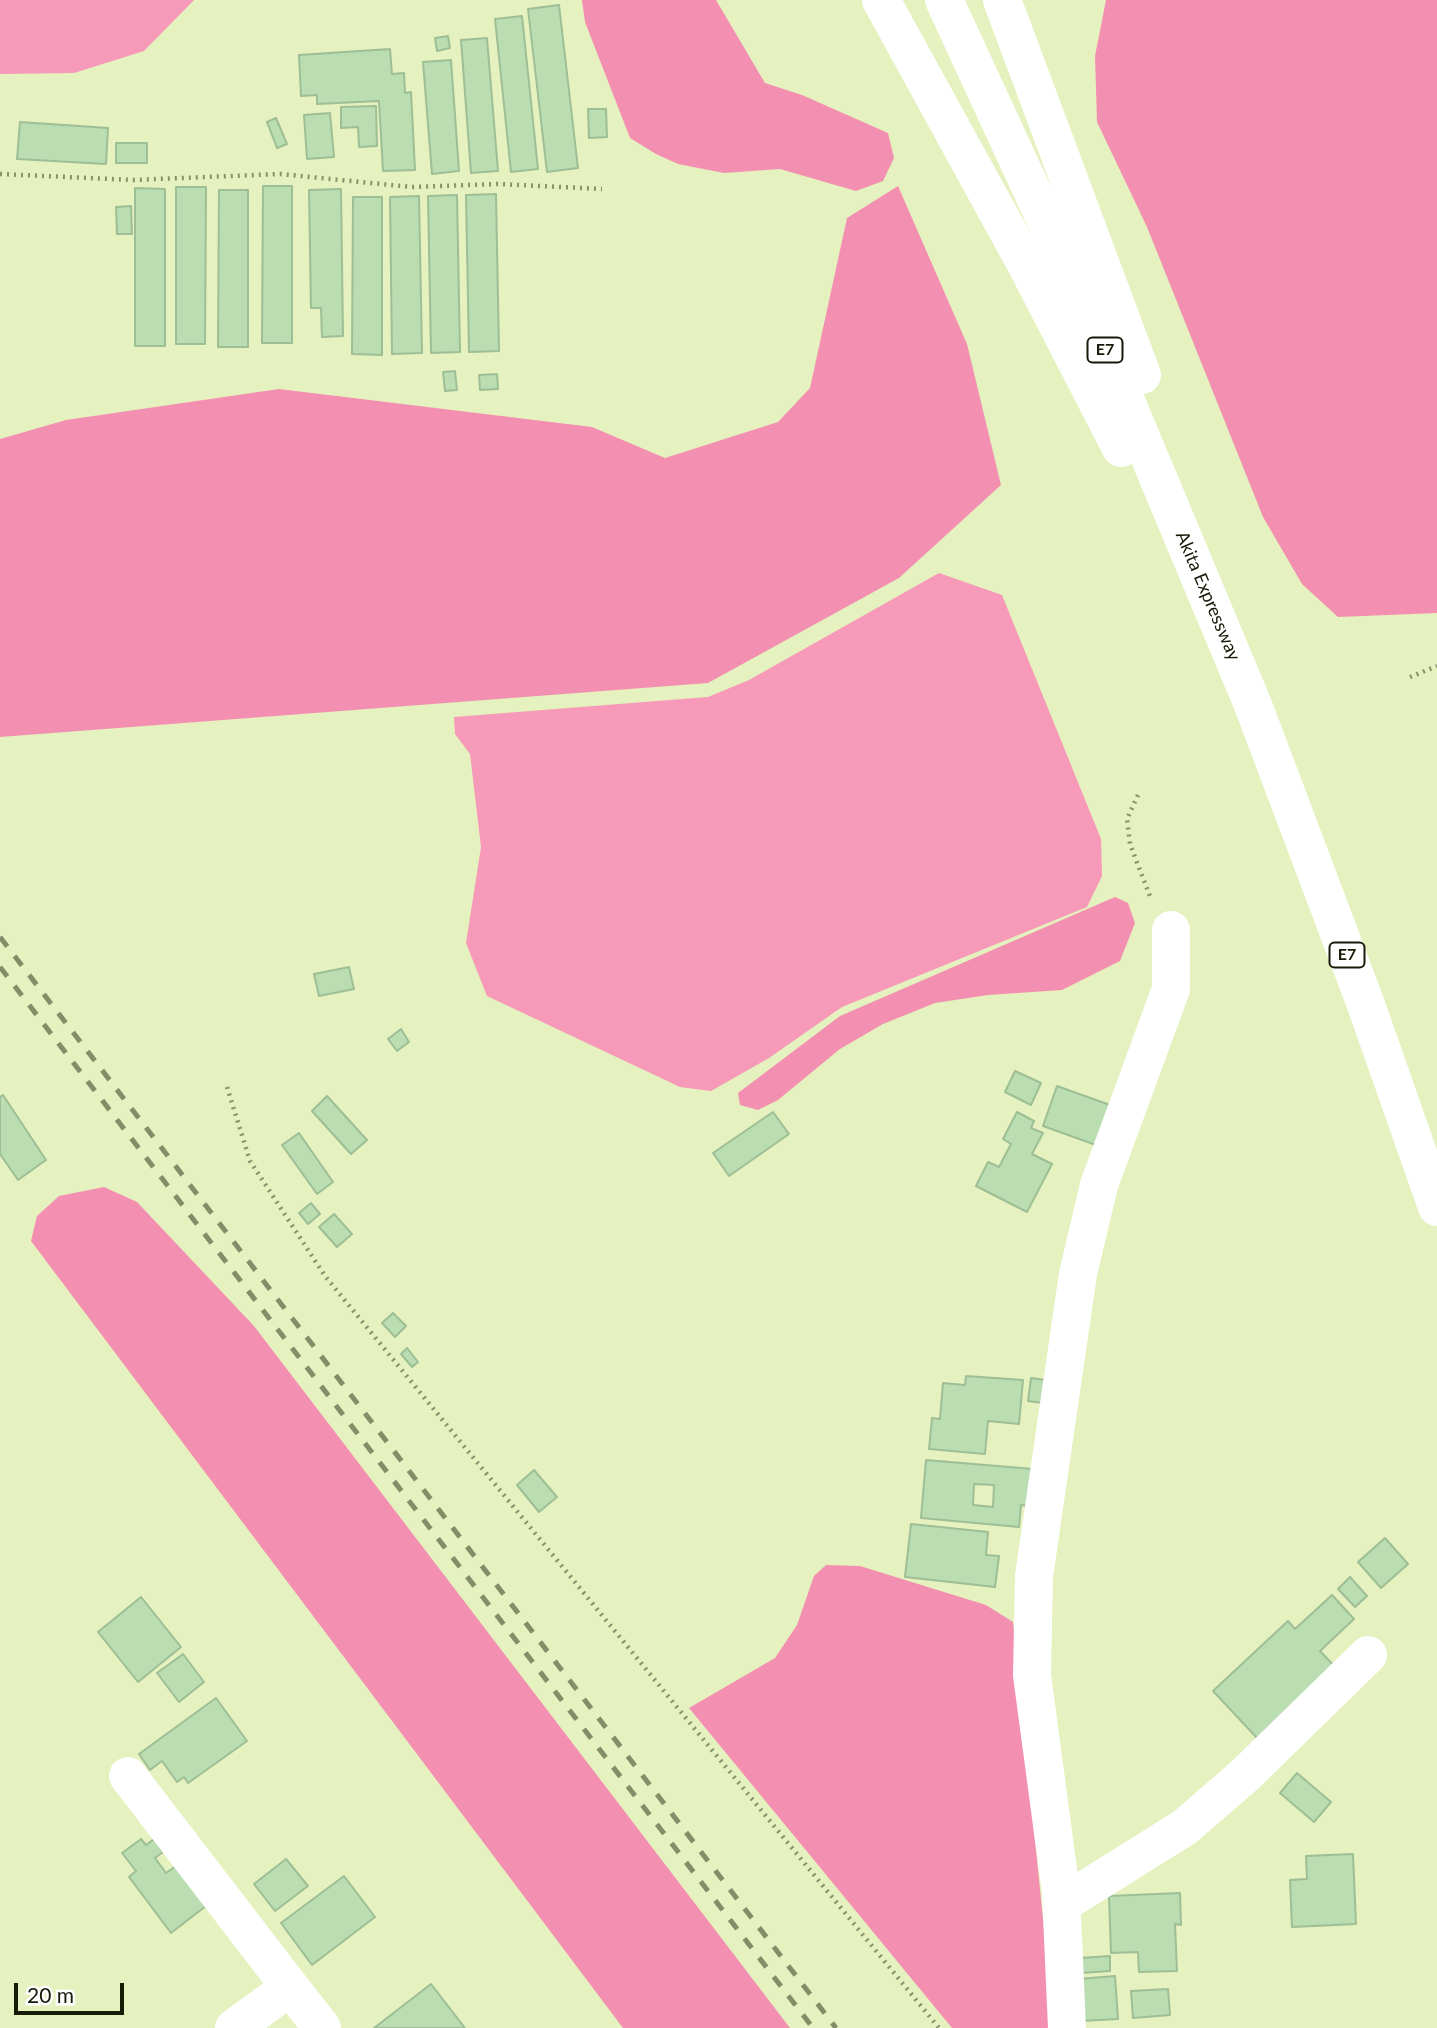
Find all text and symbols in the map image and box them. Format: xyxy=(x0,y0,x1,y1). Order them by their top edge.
road number: E7 xyxy=(1088,338,1122,362)
street label: Akita Expressway xyxy=(1171,528,1245,664)
road number: E7 xyxy=(1330,942,1364,967)
scale bar xyxy=(18,1968,128,2012)
text: 20 m xyxy=(27,1982,74,2007)

